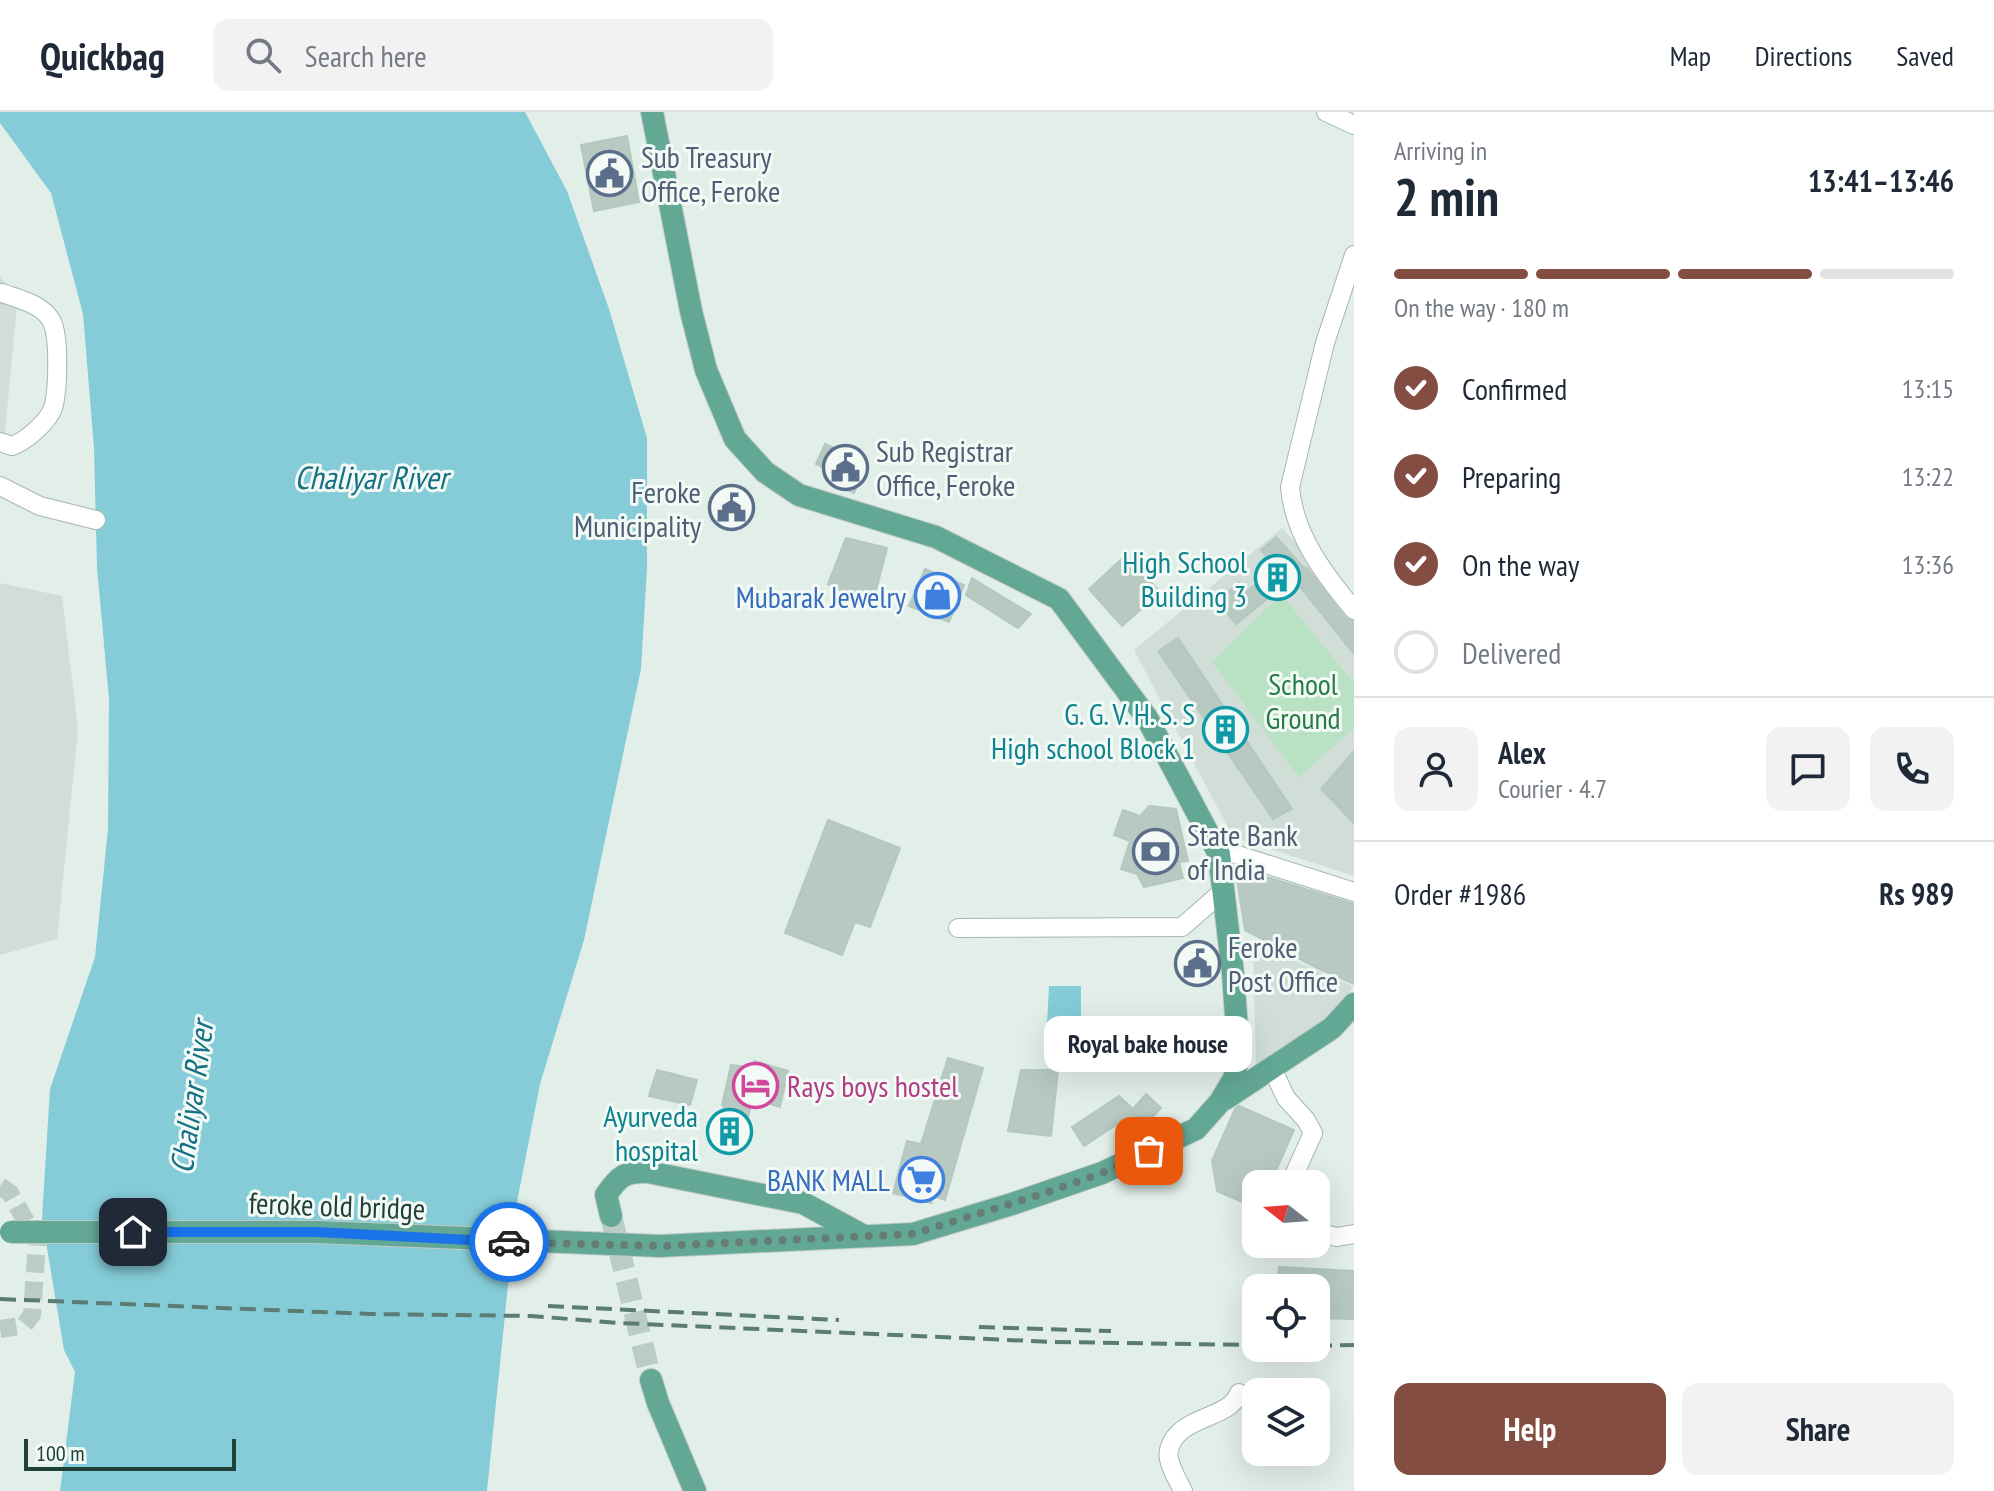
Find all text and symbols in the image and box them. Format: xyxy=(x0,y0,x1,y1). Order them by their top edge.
search box xyxy=(213,19,773,91)
text: Quickbag xyxy=(40,31,165,80)
icon: search xyxy=(241,33,285,77)
text: Search here xyxy=(305,36,427,75)
text: Map xyxy=(1670,37,1711,74)
text: Directions xyxy=(1755,37,1852,74)
text: Saved xyxy=(1896,37,1954,74)
text: Arriving in xyxy=(1394,134,1487,167)
place label: Sub Treasury Office, Feroke xyxy=(641,137,781,210)
public building icon: Sub Treasury Office, Feroke xyxy=(586,149,634,197)
text: 13:41–13:46 xyxy=(1808,161,1954,200)
text: 2 min xyxy=(1394,163,1499,230)
text: On the way · 180 m xyxy=(1394,291,1569,324)
icon: check xyxy=(1394,366,1438,410)
text: Confirmed xyxy=(1462,369,1567,408)
text: 13:15 xyxy=(1902,372,1954,405)
place label: Sub Registrar Office, Feroke xyxy=(876,431,1016,504)
public building icon: Sub Registrar Office, Feroke xyxy=(821,443,869,491)
icon: check xyxy=(1394,454,1438,498)
water label: Chaliyar River xyxy=(294,456,452,498)
text: Preparing xyxy=(1462,457,1561,496)
text: 13:22 xyxy=(1902,460,1954,493)
place label: Feroke Municipality xyxy=(574,472,702,545)
public building icon: Feroke Municipality xyxy=(708,484,756,532)
place label: High School Building 3 xyxy=(1122,542,1247,615)
icon: check xyxy=(1394,542,1438,586)
text: On the way xyxy=(1462,545,1579,584)
text: 13:36 xyxy=(1902,548,1954,581)
building icon: High School Building 3 xyxy=(1254,554,1302,602)
shop icon: Mubarak Jewelry xyxy=(913,572,961,620)
place label: Mubarak Jewelry xyxy=(736,577,907,616)
text: Delivered xyxy=(1462,633,1561,672)
park label: School Ground xyxy=(1265,664,1341,737)
place label: G. G. V. H. S. S High school Block 1 xyxy=(991,694,1195,767)
building icon: G. G. V. H. S. S High school Block 1 xyxy=(1202,706,1250,754)
button: person xyxy=(1394,727,1478,811)
button: chat xyxy=(1766,727,1850,811)
button: phone xyxy=(1870,727,1954,811)
text: Alex xyxy=(1498,733,1546,772)
text: Courier · 4.7 xyxy=(1498,772,1607,805)
place label: State Bank of India xyxy=(1187,815,1298,888)
bank icon: State Bank of India xyxy=(1132,827,1180,875)
text: Order #1986 xyxy=(1394,874,1526,913)
text: Rs 989 xyxy=(1879,874,1954,913)
place label: Feroke Post Office xyxy=(1228,927,1338,1000)
public building icon: Feroke Post Office xyxy=(1173,939,1221,987)
water label: Chaliyar River xyxy=(160,1014,223,1176)
callout: Royal bake house xyxy=(1045,1015,1253,1071)
text: Royal bake house xyxy=(1068,1027,1228,1060)
hotel icon: Rays boys hostel xyxy=(732,1061,780,1109)
place label: Rays boys hostel xyxy=(787,1066,958,1105)
place label: Ayurveda hospital xyxy=(603,1096,698,1169)
building icon: Ayurveda hospital xyxy=(705,1108,753,1156)
pin xyxy=(1115,1117,1183,1185)
icon: bag xyxy=(1127,1129,1171,1173)
supermarket icon: BANK MALL xyxy=(897,1155,945,1203)
place label: BANK MALL xyxy=(767,1160,891,1199)
north arrow xyxy=(1242,1170,1330,1258)
map controls xyxy=(1242,1170,1330,1466)
street label: feroke old bridge xyxy=(248,1182,426,1228)
pin xyxy=(99,1198,167,1266)
courier xyxy=(469,1202,549,1282)
icon: home xyxy=(111,1210,155,1254)
icon: car xyxy=(487,1220,531,1264)
button: locate xyxy=(1242,1274,1330,1362)
button: layers xyxy=(1242,1378,1330,1466)
button: Help xyxy=(1394,1383,1666,1475)
button: Share xyxy=(1682,1383,1954,1475)
scale bar xyxy=(24,1435,236,1471)
text: 100 m xyxy=(36,1439,85,1467)

